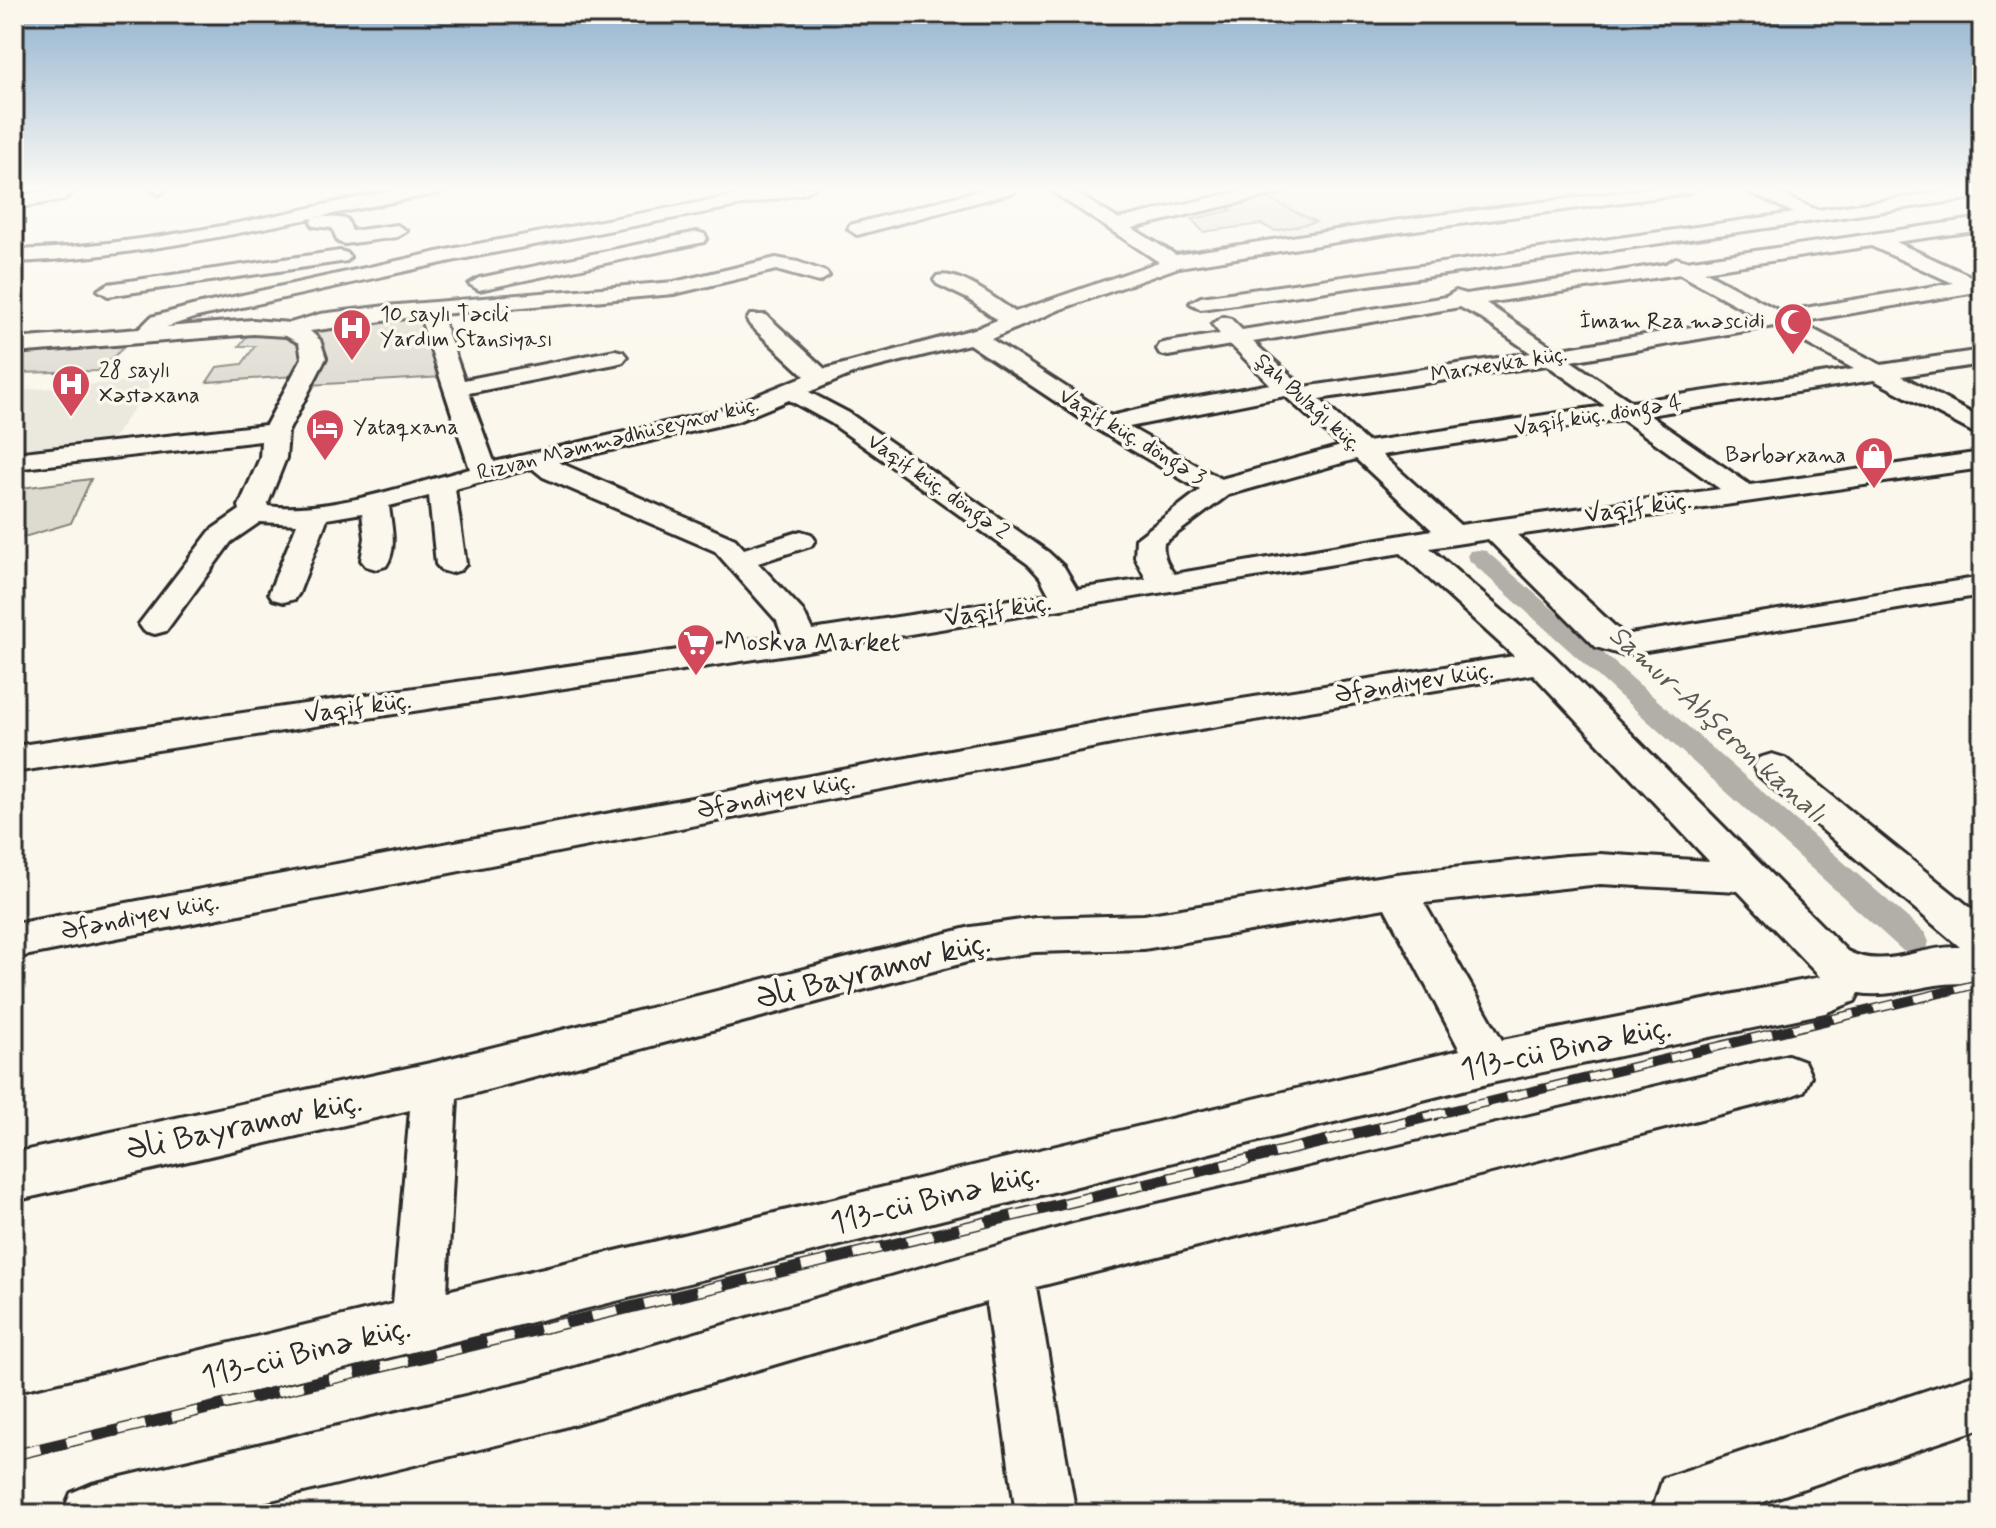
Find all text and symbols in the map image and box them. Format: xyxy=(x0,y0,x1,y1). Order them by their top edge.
place label: 10 saylı Təcili Yardım Stansiyası xyxy=(380,301,553,354)
mosque icon: İmam Rza məscidi xyxy=(1772,301,1814,356)
hospital icon: 10 saylı Təcili Yardım Stansiyası xyxy=(331,307,373,362)
place label: İmam Rza məscidi xyxy=(1579,308,1765,336)
street label: Marxevka küç. xyxy=(1429,340,1569,390)
street label: Şah Bulağı küç. xyxy=(1248,347,1368,459)
place label: 28 saylı Xəstəxana xyxy=(99,357,200,410)
hospital icon: 28 saylı Xəstəxana xyxy=(50,363,92,418)
street label: Vaqif küç. döngə 3 xyxy=(1052,382,1211,494)
street label: Vaqif küç. döngə 4 xyxy=(1512,389,1685,446)
street label: Rizvan Məmmədhüseynov küç. xyxy=(474,390,762,488)
hotel icon: Yataqxana xyxy=(304,407,346,462)
place label: Yataqxana xyxy=(353,414,459,442)
street label: Vaqif küç. döngə 2 xyxy=(860,428,1015,549)
shop icon: Bərbərxana xyxy=(1853,435,1895,490)
place label: Bərbərxana xyxy=(1725,442,1846,470)
street label: Vaqif küç. xyxy=(1582,484,1694,532)
street label: Vaqif küç. xyxy=(942,586,1054,636)
water label: Samur-Abşeron kanalı xyxy=(1600,617,1834,833)
supermarket icon: Moskva Market xyxy=(675,622,717,677)
place label: Moskva Market xyxy=(724,626,900,660)
street label: Əfəndiyev küç. xyxy=(1332,654,1496,712)
street label: Vaqif küç. xyxy=(302,684,414,732)
street label: Əfəndiyev küç. xyxy=(694,764,858,828)
street label: Əfəndiyev küç. xyxy=(58,885,222,949)
street label: Əli Bayramov küç. xyxy=(751,922,995,1020)
street label: 113-cü Binə küç. xyxy=(1457,1006,1675,1092)
street label: Əli Bayramov küç. xyxy=(122,1080,366,1172)
street label: 113-cü Binə küç. xyxy=(826,1153,1044,1245)
street label: 113-cü Binə küç. xyxy=(197,1307,415,1399)

